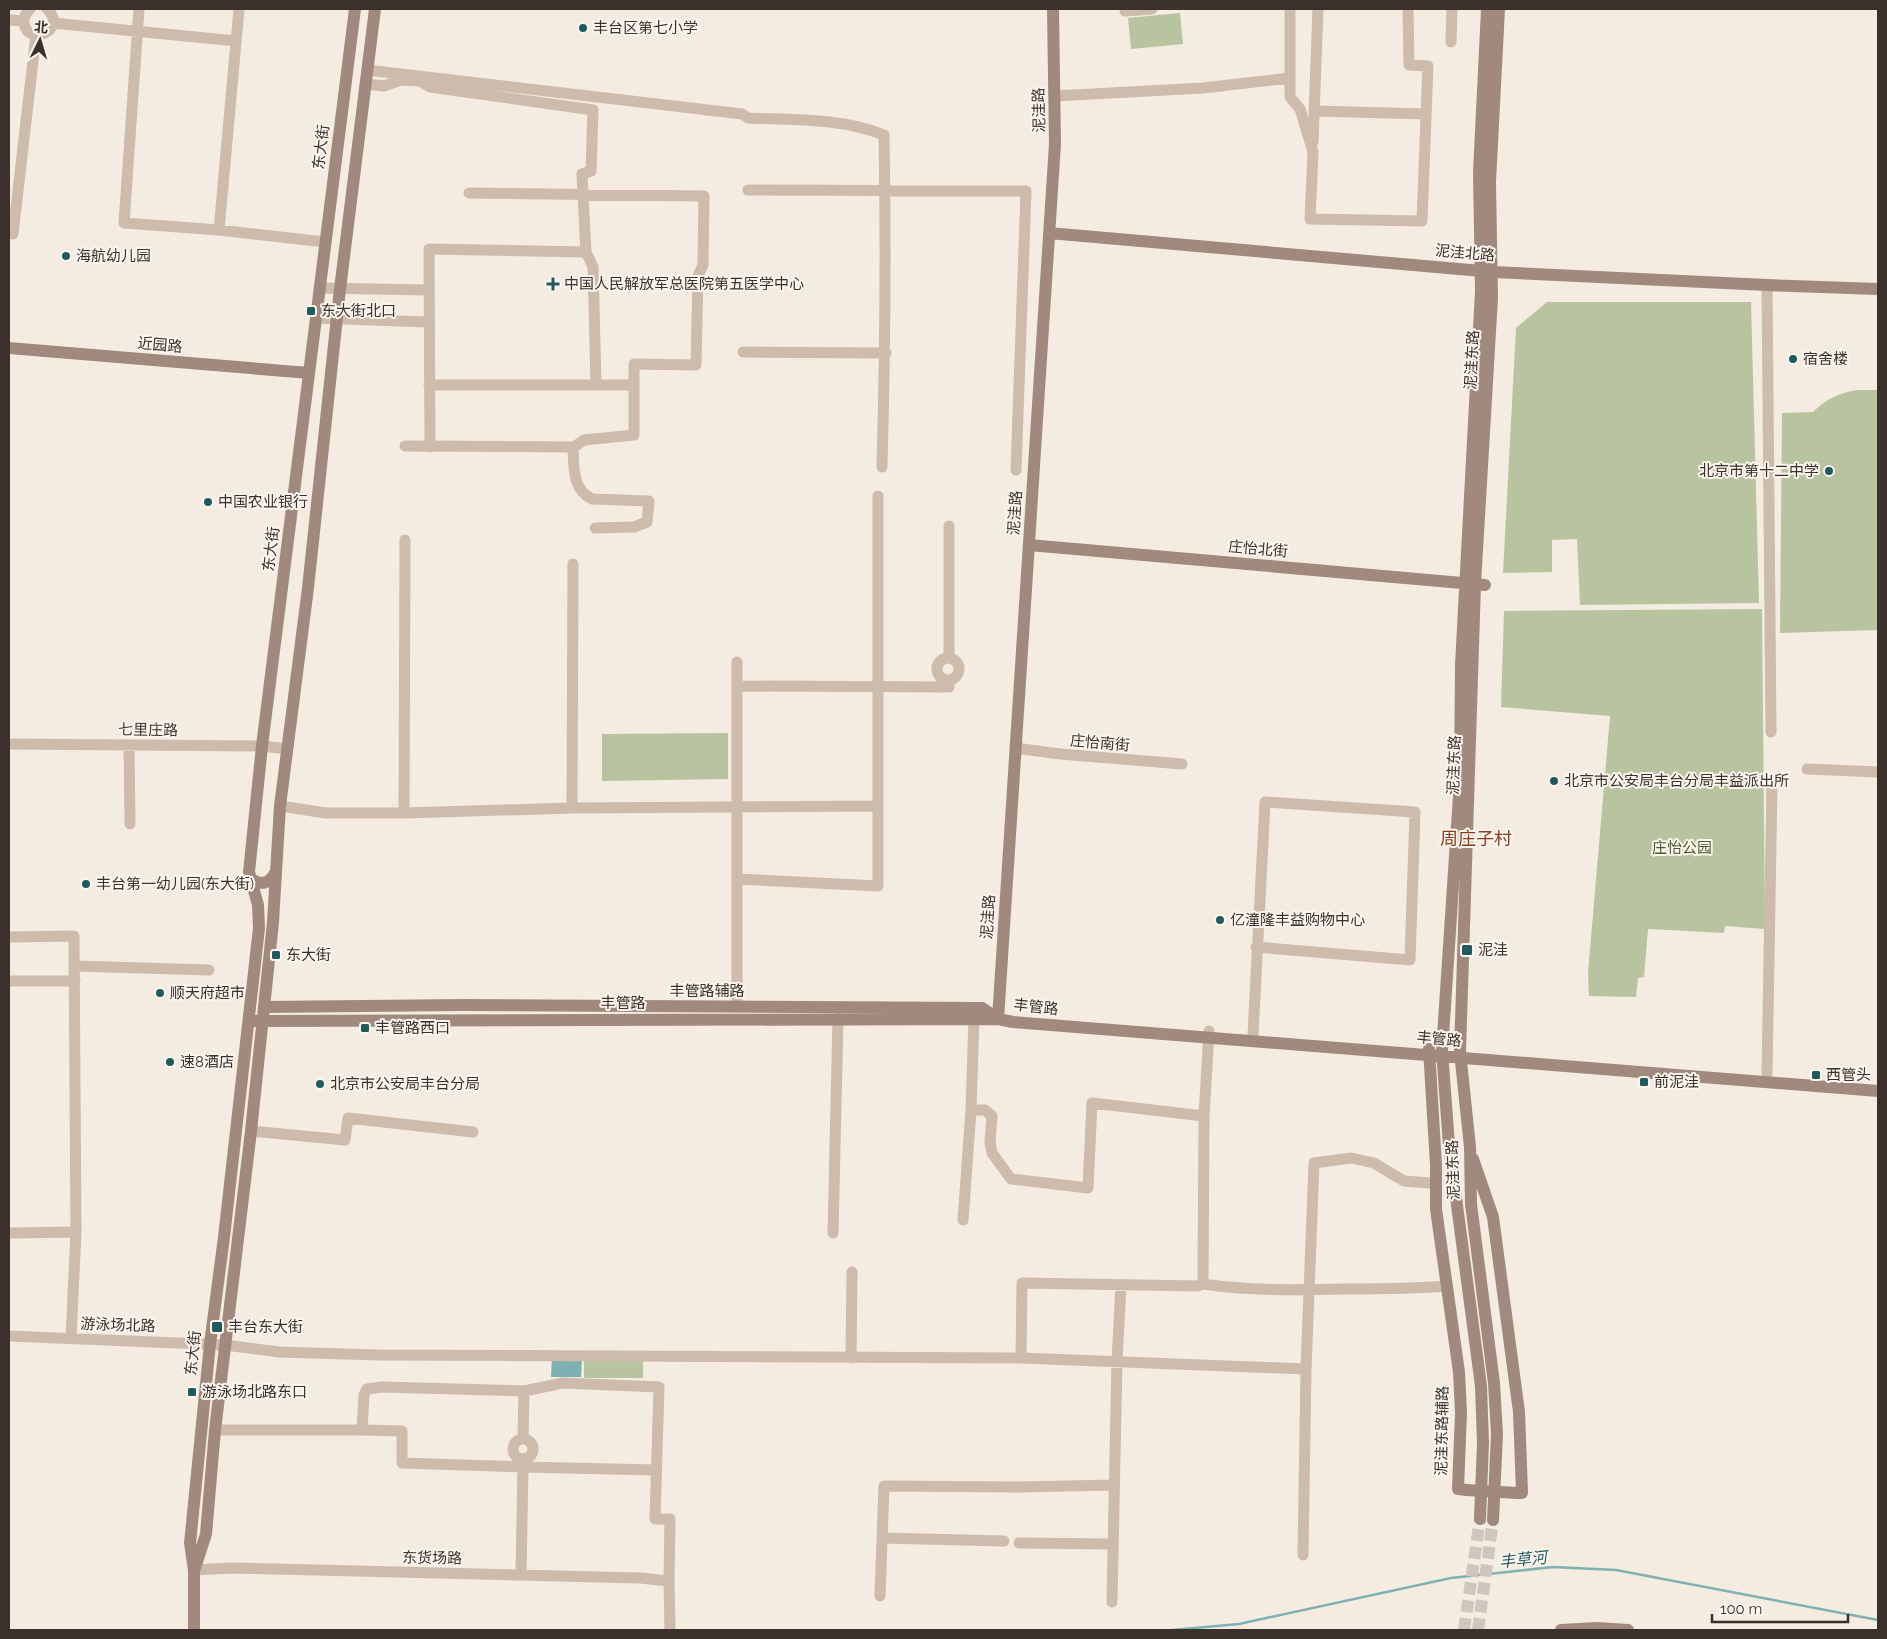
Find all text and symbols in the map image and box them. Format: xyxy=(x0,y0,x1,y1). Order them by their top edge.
north arrow xyxy=(15,15,65,65)
text: 北 xyxy=(33,18,49,36)
place label: 丰台区第七小学 xyxy=(593,19,698,37)
marker: 丰台区第七小学 xyxy=(577,22,589,34)
street label: 泥洼路 xyxy=(1030,87,1048,133)
street label: 东大街 xyxy=(309,124,333,170)
street label: 泥洼北路 xyxy=(1434,241,1496,265)
place label: 海航幼儿园 xyxy=(76,247,151,265)
marker: 海航幼儿园 xyxy=(60,250,72,262)
place label: 中国人民解放军总医院第五医学中心 xyxy=(564,275,804,293)
marker: 中国人民解放军总医院第五医学中心 xyxy=(546,277,560,291)
place label: 东大街北口 xyxy=(321,302,396,320)
marker: 东大街北口 xyxy=(305,305,317,317)
street label: 泥洼东路 xyxy=(1461,330,1483,390)
street label: 近园路 xyxy=(137,334,183,356)
place label: 宿舍楼 xyxy=(1803,350,1848,368)
marker: 宿舍楼 xyxy=(1787,353,1799,365)
place label: 北京市第十二中学 xyxy=(1699,462,1819,480)
marker: 北京市第十二中学 xyxy=(1823,465,1835,477)
street label: 泥洼路 xyxy=(1004,490,1026,536)
place label: 中国农业银行 xyxy=(218,493,308,511)
marker: 中国农业银行 xyxy=(202,496,214,508)
street label: 东大街 xyxy=(259,526,283,572)
street label: 庄怡北街 xyxy=(1227,537,1289,561)
street label: 七里庄路 xyxy=(118,720,178,740)
street label: 庄怡南街 xyxy=(1069,731,1131,755)
street label: 泥洼东路 xyxy=(1444,735,1464,795)
place label: 北京市公安局丰台分局丰益派出所 xyxy=(1564,772,1789,790)
marker: 北京市公安局丰台分局丰益派出所 xyxy=(1548,775,1560,787)
district label: 周庄子村 xyxy=(1440,828,1512,849)
park label: 庄怡公园 xyxy=(1652,839,1712,857)
place label: 丰台第一幼儿园(东大街) xyxy=(96,875,254,893)
marker: 丰台第一幼儿园(东大街) xyxy=(80,878,92,890)
street label: 泥洼路 xyxy=(977,894,999,940)
place label: 亿潼隆丰益购物中心 xyxy=(1230,911,1365,929)
marker: 亿潼隆丰益购物中心 xyxy=(1214,914,1226,926)
place label: 泥洼 xyxy=(1478,941,1508,959)
marker: 泥洼 xyxy=(1460,943,1474,957)
place label: 东大街 xyxy=(286,946,331,964)
marker: 东大街 xyxy=(270,949,282,961)
street label: 丰管路辅路 xyxy=(669,982,745,1000)
place label: 顺天府超市 xyxy=(170,984,245,1002)
marker: 顺天府超市 xyxy=(154,987,166,999)
street label: 丰管路 xyxy=(600,994,646,1012)
street label: 丰管路 xyxy=(1013,996,1059,1018)
place label: 丰管路西口 xyxy=(375,1019,450,1037)
marker: 丰管路西口 xyxy=(359,1022,371,1034)
street label: 丰管路 xyxy=(1416,1028,1462,1050)
place label: 速8酒店 xyxy=(180,1053,234,1071)
marker: 速8酒店 xyxy=(164,1056,176,1068)
place label: 西管头 xyxy=(1826,1066,1871,1084)
marker: 西管头 xyxy=(1810,1069,1822,1081)
place label: 前泥洼 xyxy=(1654,1073,1699,1091)
place label: 北京市公安局丰台分局 xyxy=(330,1075,480,1093)
marker: 前泥洼 xyxy=(1638,1076,1650,1088)
marker: 北京市公安局丰台分局 xyxy=(314,1078,326,1090)
street label: 泥洼东路 xyxy=(1443,1140,1463,1200)
street label: 游泳场北路 xyxy=(80,1315,156,1335)
place label: 丰台东大街 xyxy=(228,1318,303,1336)
marker: 丰台东大街 xyxy=(210,1320,224,1334)
street label: 东大街 xyxy=(182,1330,204,1376)
place label: 游泳场北路东口 xyxy=(202,1383,307,1401)
marker: 游泳场北路东口 xyxy=(186,1386,198,1398)
street label: 泥洼东路辅路 xyxy=(1432,1386,1452,1476)
water label: 丰草河 xyxy=(1498,1547,1551,1571)
street label: 东货场路 xyxy=(402,1548,462,1568)
scale bar xyxy=(1712,1592,1848,1624)
text: 100 m xyxy=(1720,1600,1762,1618)

